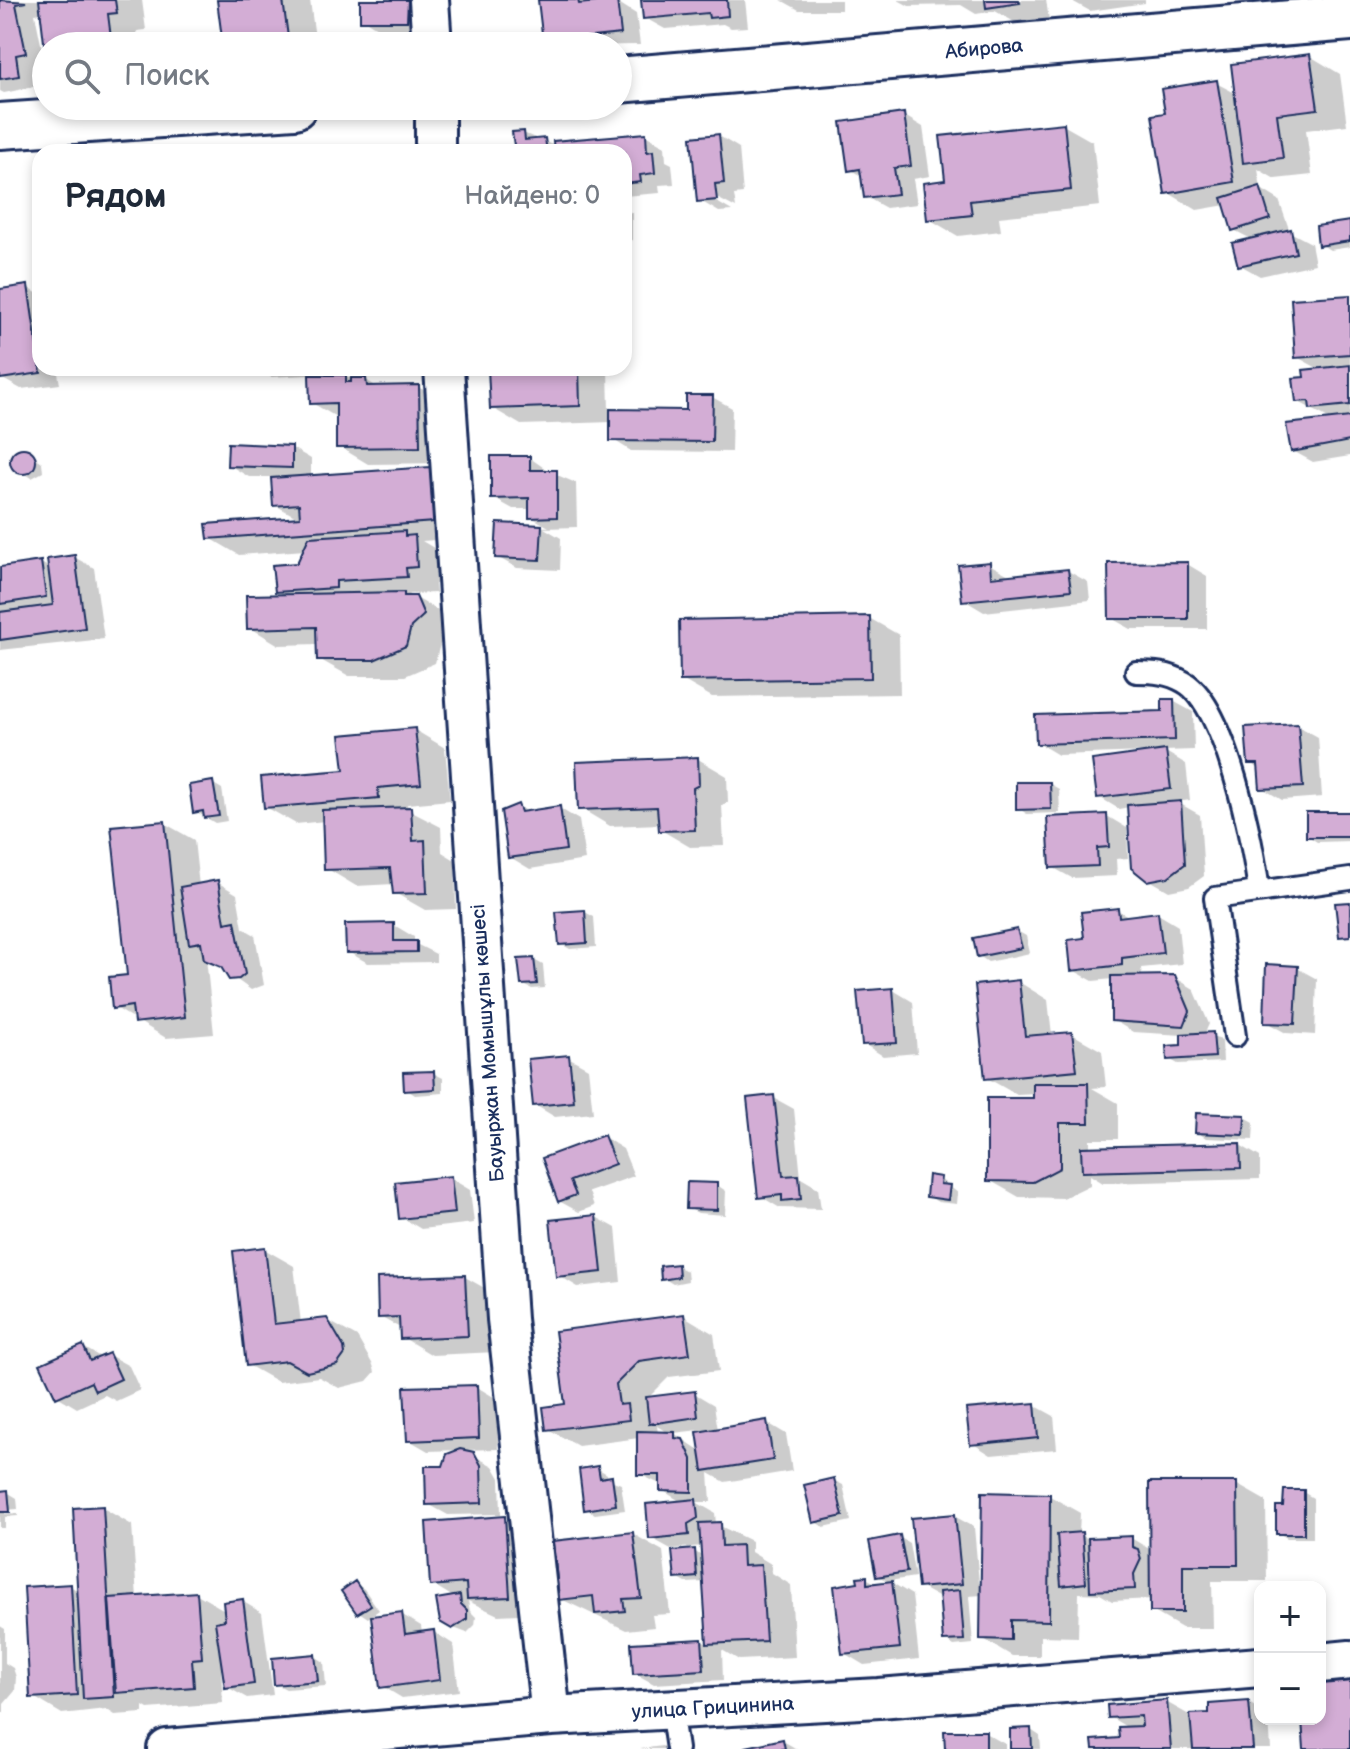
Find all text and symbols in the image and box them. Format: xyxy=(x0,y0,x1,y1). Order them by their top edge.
search box xyxy=(32,32,632,120)
street label: Абирова xyxy=(943,34,1024,64)
icon: search xyxy=(60,54,104,98)
text: Поиск xyxy=(124,58,210,94)
text: Рядом xyxy=(64,176,166,217)
text: Найдено: 0 xyxy=(464,181,600,212)
street label: Бауыржан Момышұлы көшесі xyxy=(466,903,510,1183)
map controls xyxy=(1254,1581,1326,1725)
button: + xyxy=(1254,1581,1326,1653)
button: − xyxy=(1254,1653,1326,1725)
street label: улица Грицинина xyxy=(631,1692,795,1724)

